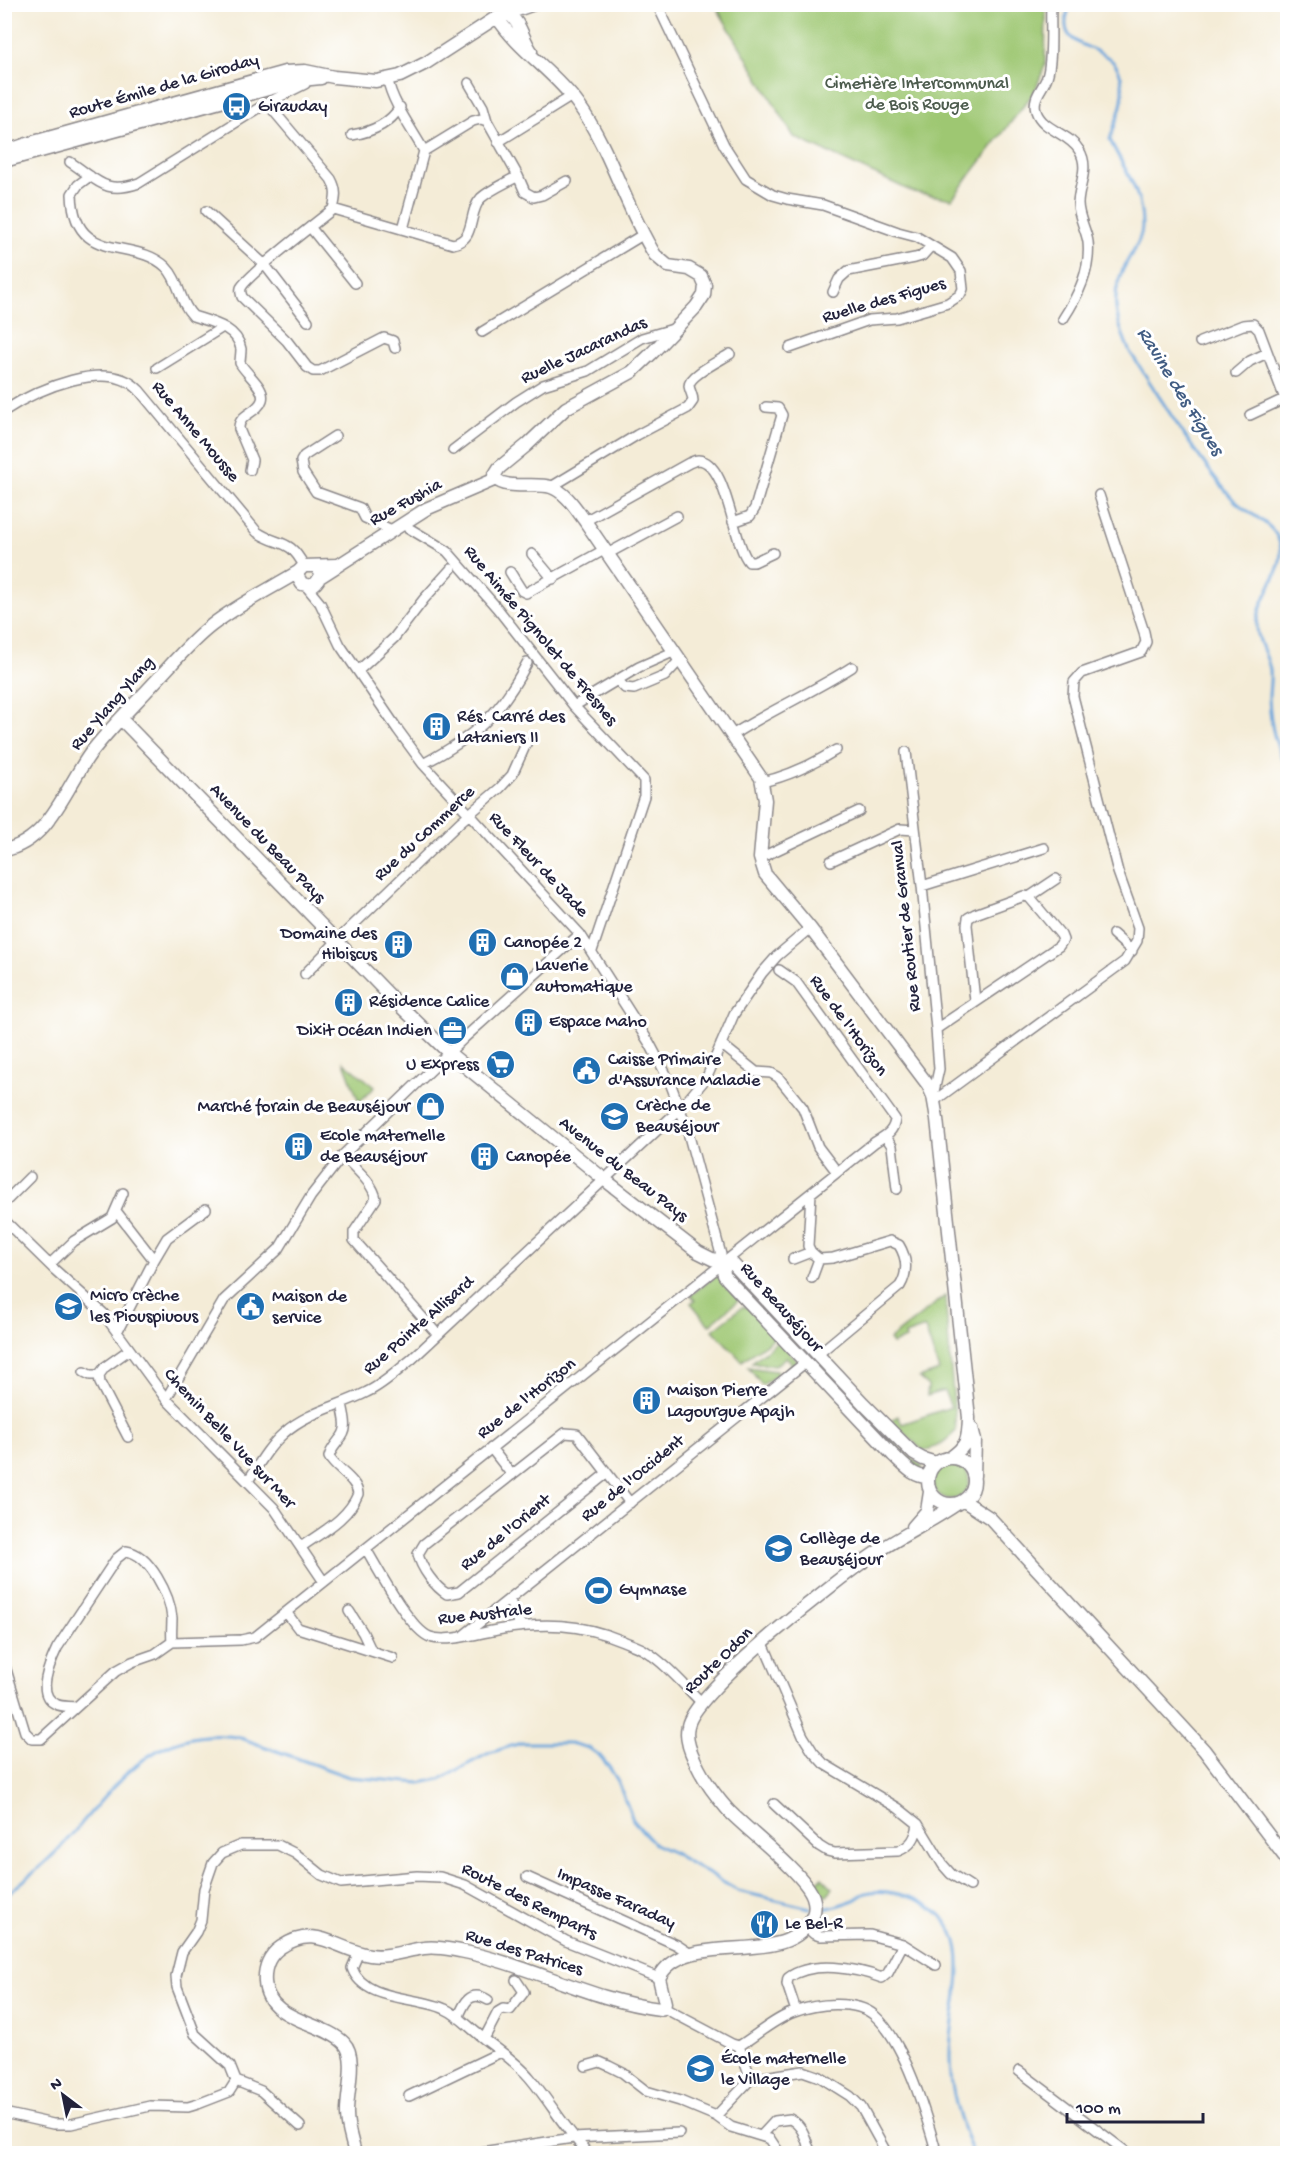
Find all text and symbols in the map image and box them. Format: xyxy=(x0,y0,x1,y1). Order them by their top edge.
street label: Route Émile de la Giroday xyxy=(67,50,261,124)
park label: Cimetière Intercommunal de Bois Rouge xyxy=(825,74,1009,116)
bus stop icon: Girauday xyxy=(221,91,253,123)
place label: Girauday xyxy=(258,97,328,118)
street label: Ruelle des Figues xyxy=(820,273,949,329)
street label: Ruelle Jacarandas xyxy=(518,312,651,389)
water label: Ravine des Figues xyxy=(1130,324,1228,462)
street label: Rue Anne Mousse xyxy=(147,377,244,487)
street label: Rue Fushia xyxy=(366,474,447,531)
street label: Rue Aimée Pignolet de Fresnes xyxy=(459,542,622,731)
street label: Rue Ylang Ylang xyxy=(66,653,160,755)
place label: Rés. Carré des Lataniers II xyxy=(457,707,566,749)
building icon: Rés. Carré des Lataniers II xyxy=(420,711,452,743)
street label: Avenue du Beau Pays xyxy=(204,780,330,909)
street label: Rue du Commerce xyxy=(370,781,480,886)
street label: Rue Fleur de Jade xyxy=(484,808,593,923)
street label: Rue Routier de Granval xyxy=(888,839,926,1013)
place label: Domaine des Hibiscus xyxy=(280,924,378,966)
building icon: Canopée 2 xyxy=(467,927,499,959)
building icon: Domaine des Hibiscus xyxy=(382,928,414,960)
place label: Canopée 2 xyxy=(504,933,582,954)
place label: Laverie automatique xyxy=(535,956,633,998)
shop icon: Laverie automatique xyxy=(498,960,530,992)
street label: Rue de l'Horizon xyxy=(804,971,892,1081)
building icon: Résidence Calice xyxy=(332,986,364,1018)
place label: Résidence Calice xyxy=(369,992,490,1013)
building icon: Espace Maho xyxy=(512,1006,544,1038)
place label: Espace Maho xyxy=(549,1012,647,1033)
office icon: Dixit Océan Indien xyxy=(437,1015,469,1047)
place label: Dixit Océan Indien xyxy=(296,1021,432,1042)
supermarket icon: U Express xyxy=(484,1049,516,1081)
place label: Caisse Primaire d'Assurance Maladie xyxy=(608,1050,761,1092)
public building icon: Caisse Primaire d'Assurance Maladie xyxy=(571,1054,603,1086)
place label: U Express xyxy=(406,1055,480,1076)
shop icon: Marché forain de Beauséjour xyxy=(415,1091,447,1123)
place label: Crèche de Beauséjour xyxy=(635,1096,720,1138)
place label: Marché forain de Beauséjour xyxy=(198,1097,412,1118)
school or university icon: Crèche de Beauséjour xyxy=(599,1100,631,1132)
street label: Avenue du Beau Pays xyxy=(554,1113,693,1228)
place label: Ecole maternelle de Beauséjour xyxy=(320,1126,446,1168)
building icon: Ecole maternelle de Beauséjour xyxy=(283,1130,315,1162)
building icon: Canopée xyxy=(469,1141,501,1173)
place label: Canopée xyxy=(506,1147,572,1168)
street label: Rue Beauséjour xyxy=(735,1259,828,1358)
street label: Rue Pointe Allisard xyxy=(359,1271,480,1380)
place label: Micro crèche les Piouspiuous xyxy=(90,1286,199,1328)
place label: Maison de service xyxy=(272,1287,348,1329)
school or university icon: Micro crèche les Piouspiuous xyxy=(53,1290,85,1322)
public building icon: Maison de service xyxy=(235,1291,267,1323)
street label: Rue de l'Horizon xyxy=(473,1354,581,1444)
street label: Chemin Belle Vue sur Mer xyxy=(159,1365,301,1515)
place label: Maison Pierre Lagourgue Apajh xyxy=(667,1381,795,1423)
building icon: Maison Pierre Lagourgue Apajh xyxy=(630,1385,662,1417)
street label: Rue de l'Occident xyxy=(577,1430,690,1527)
street label: Rue de l'Orient xyxy=(457,1489,557,1576)
place label: Collège de Beauséjour xyxy=(799,1529,884,1571)
school or university icon: Collège de Beauséjour xyxy=(763,1533,795,1565)
sports icon: Gymnase xyxy=(582,1574,614,1606)
place label: Gymnase xyxy=(619,1580,687,1601)
street label: Rue Australe xyxy=(437,1600,534,1630)
street label: Route Odon xyxy=(680,1623,758,1699)
street label: Route des Remparts xyxy=(458,1859,602,1946)
street label: Impasse Faraday xyxy=(553,1863,679,1935)
restaurant icon: Le Bel-R xyxy=(748,1908,780,1940)
place label: Le Bel-R xyxy=(785,1914,843,1935)
street label: Rue des Patrices xyxy=(463,1925,587,1981)
place label: École maternelle le Village xyxy=(721,2049,847,2091)
school or university icon: École maternelle le Village xyxy=(684,2053,716,2085)
north arrow xyxy=(33,2065,93,2125)
text: N xyxy=(47,2074,67,2096)
scale bar xyxy=(1067,2086,1204,2124)
text: 100 m xyxy=(1075,2099,1121,2120)

